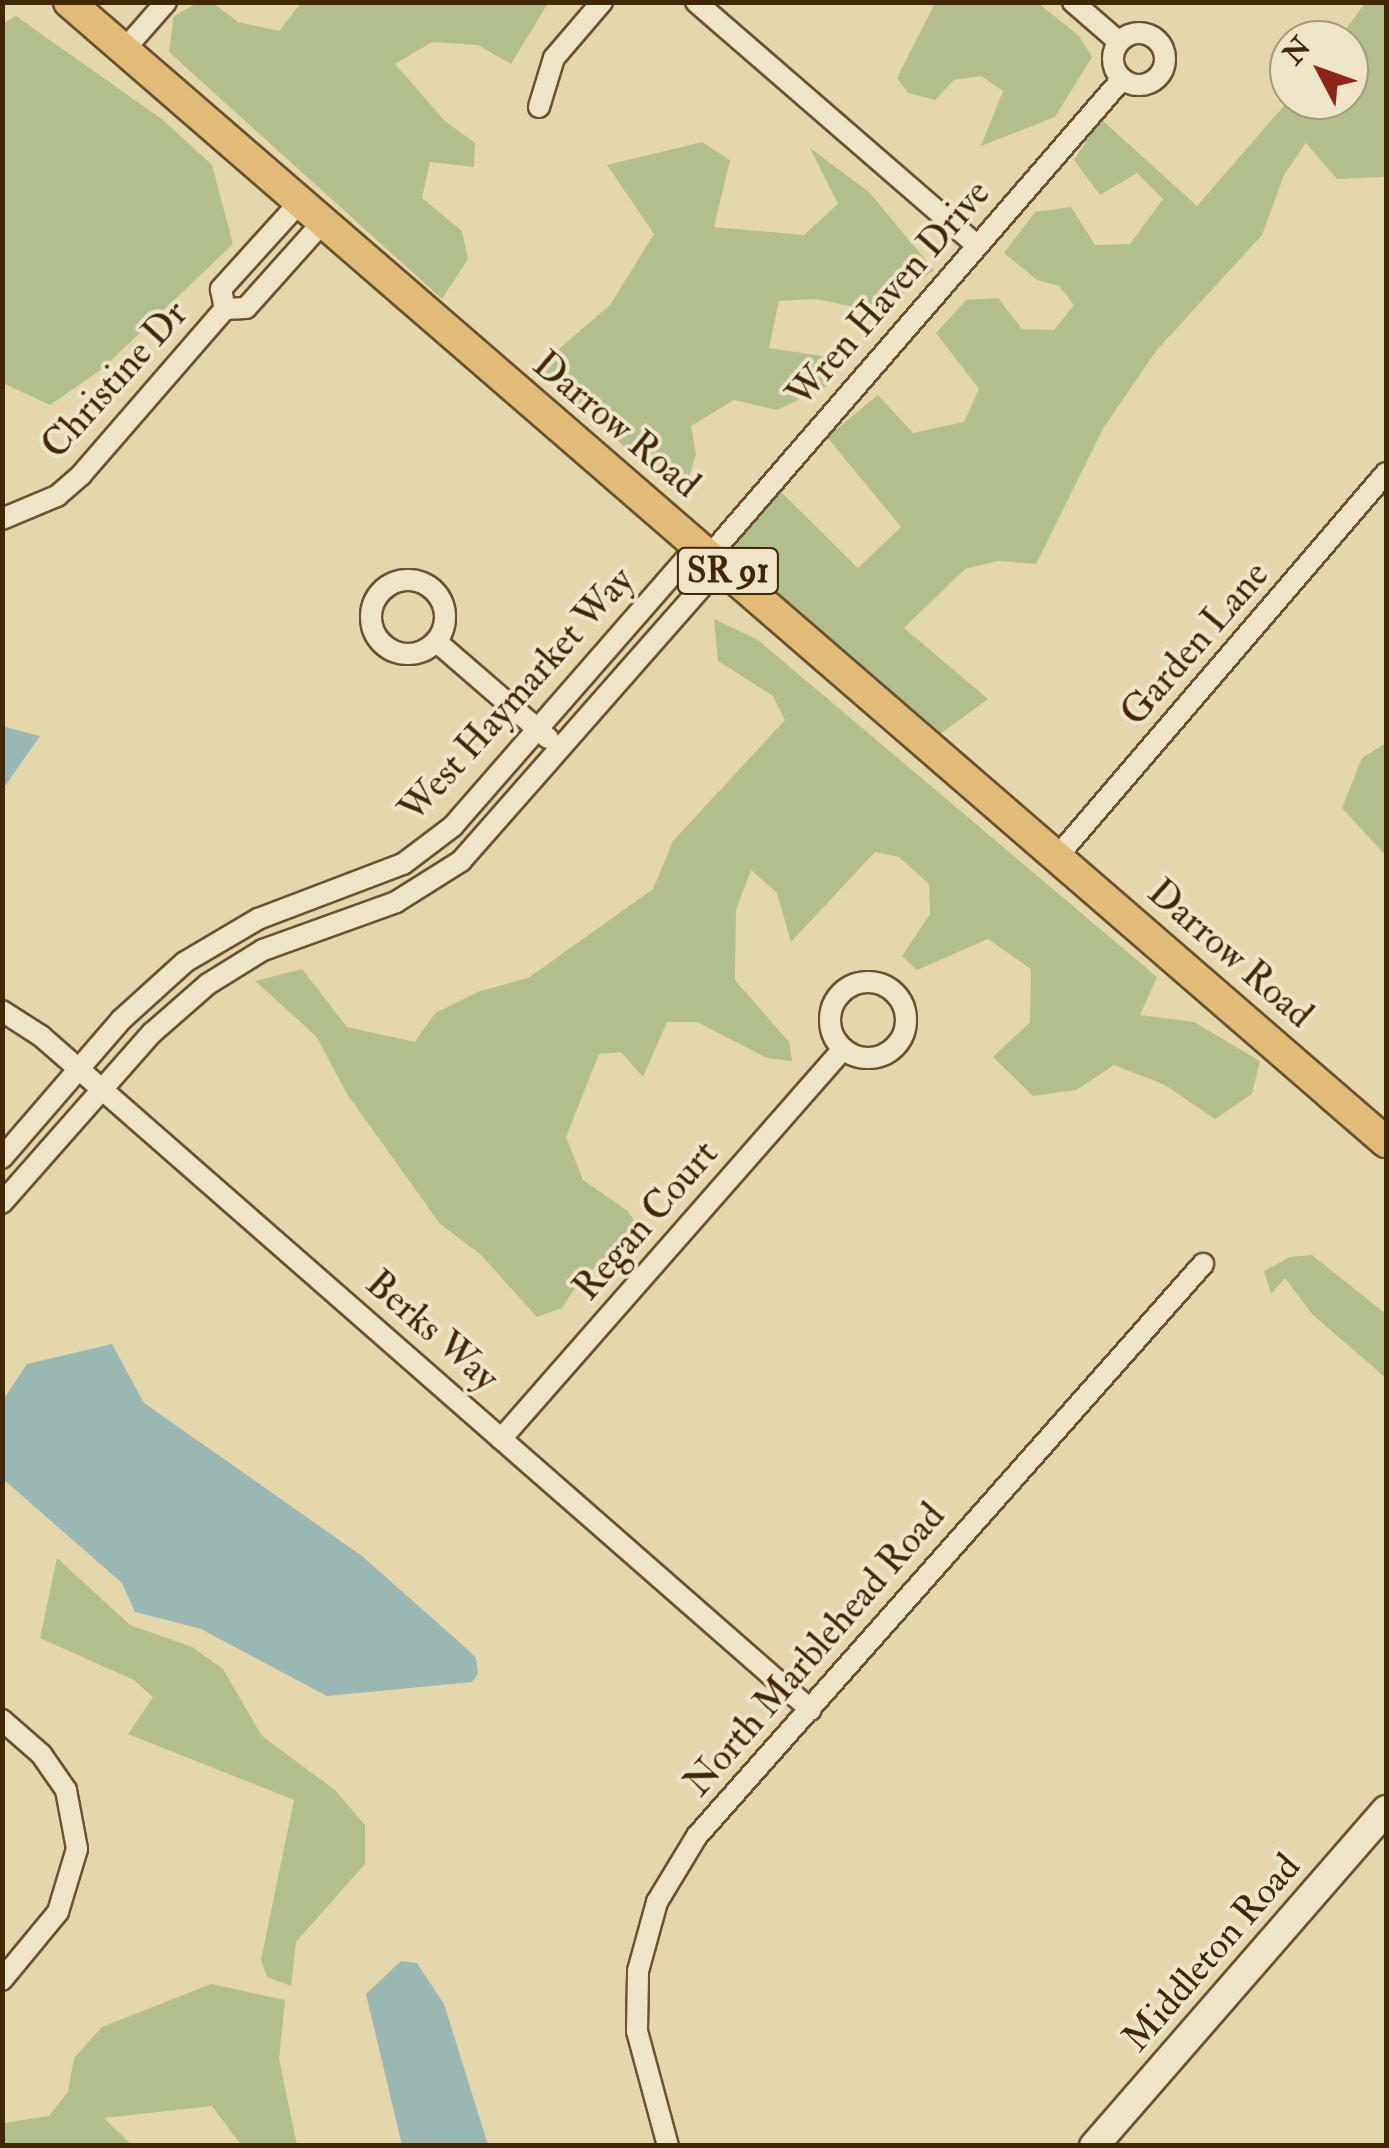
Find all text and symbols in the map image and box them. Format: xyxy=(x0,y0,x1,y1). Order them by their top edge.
north arrow xyxy=(1269,20,1369,120)
text: N xyxy=(1276,30,1319,72)
street label: Wren Haven Drive xyxy=(778,171,1000,417)
street label: Christine Dr xyxy=(32,292,198,468)
street label: Darrow Road xyxy=(523,342,709,508)
road number: SR 91 xyxy=(676,541,780,601)
street label: Garden Lane xyxy=(1111,553,1279,735)
street label: West Haymarket Way xyxy=(390,558,644,832)
street label: Darrow Road xyxy=(1138,870,1322,1038)
street label: Regan Court xyxy=(564,1132,728,1310)
street label: Berks Way xyxy=(356,1261,508,1401)
street label: North Marblehead Road xyxy=(675,1494,955,1806)
street label: Middleton Road xyxy=(1114,1845,1310,2061)

